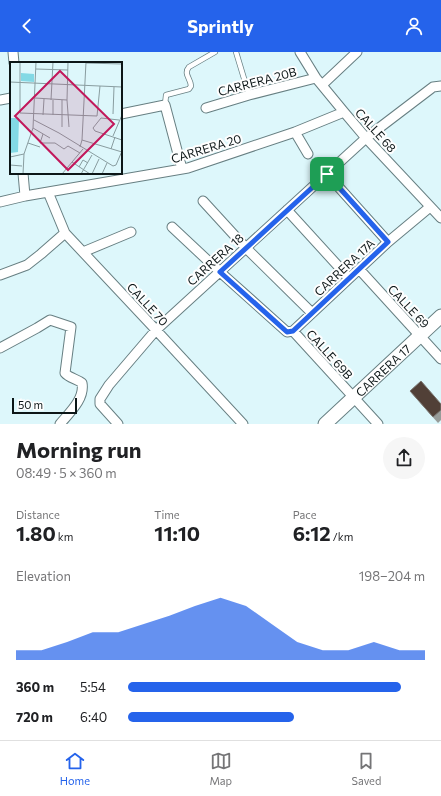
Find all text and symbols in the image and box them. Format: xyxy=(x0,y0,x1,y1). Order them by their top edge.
icon: back xyxy=(16,15,38,37)
text: Sprintly xyxy=(187,15,254,37)
icon: person xyxy=(403,15,425,37)
inset map xyxy=(10,62,122,174)
street label: CARRERA 20B xyxy=(216,64,298,98)
street label: CALLE 68 xyxy=(353,105,399,155)
street label: CARRERA 20 xyxy=(169,131,243,165)
pin xyxy=(310,157,344,191)
icon: arrive xyxy=(316,163,338,185)
street label: CARRERA 18 xyxy=(184,230,246,288)
street label: CARRERA 17A xyxy=(311,236,377,298)
street label: CALLE 70 xyxy=(125,280,172,329)
street label: CALLE 69 xyxy=(385,281,433,331)
street label: CALLE 69B xyxy=(304,326,356,382)
street label: CARRERA 17 xyxy=(352,341,413,399)
scale bar xyxy=(12,396,77,415)
text: 50 m xyxy=(18,398,43,411)
text: Morning run xyxy=(16,436,142,463)
button: share xyxy=(383,437,425,479)
text: 08:49 · 5 × 360 m xyxy=(16,465,117,481)
text: Distance xyxy=(16,508,60,521)
text: Time xyxy=(154,508,180,521)
text: Pace xyxy=(293,508,317,521)
text: 1.80 xyxy=(16,521,56,545)
text: 11:10 xyxy=(154,521,200,545)
text: 6:12 xyxy=(293,521,331,545)
text: km xyxy=(56,530,73,543)
text: /km xyxy=(331,530,353,543)
text: Elevation xyxy=(16,568,71,584)
text: 198–204 m xyxy=(359,568,425,584)
text: 360 m xyxy=(16,679,54,695)
text: 5:54 xyxy=(80,679,106,695)
text: 720 m xyxy=(16,709,53,725)
text: 6:40 xyxy=(80,709,107,725)
tab: Home xyxy=(60,750,90,787)
tab: Map xyxy=(209,750,232,787)
tab: Saved xyxy=(352,750,381,787)

